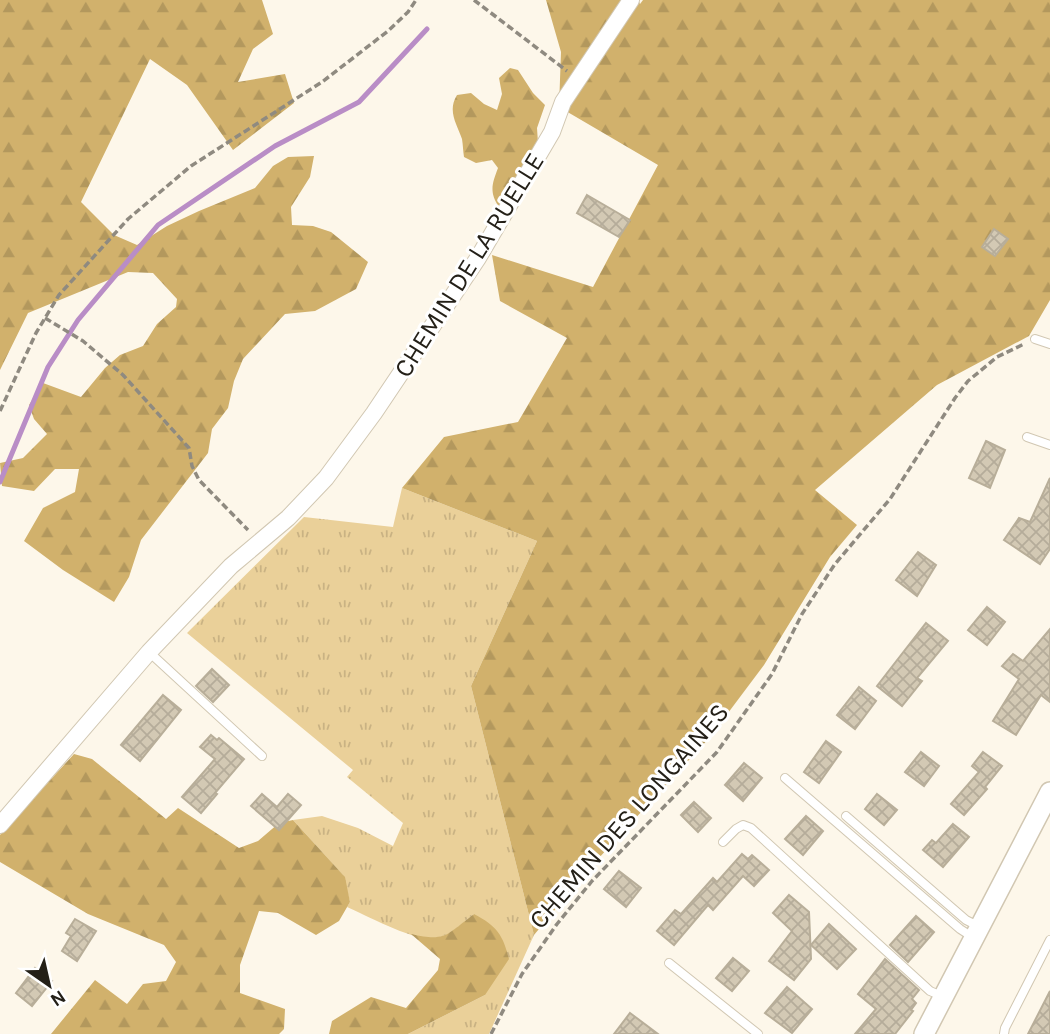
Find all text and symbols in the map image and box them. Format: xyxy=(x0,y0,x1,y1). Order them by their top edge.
street label: CHEMIN DE LA RUELLE xyxy=(387,147,551,383)
street label: CHEMIN DES LONGAINES xyxy=(523,697,735,935)
north arrow xyxy=(14,950,84,1020)
text: N xyxy=(46,985,70,1011)

